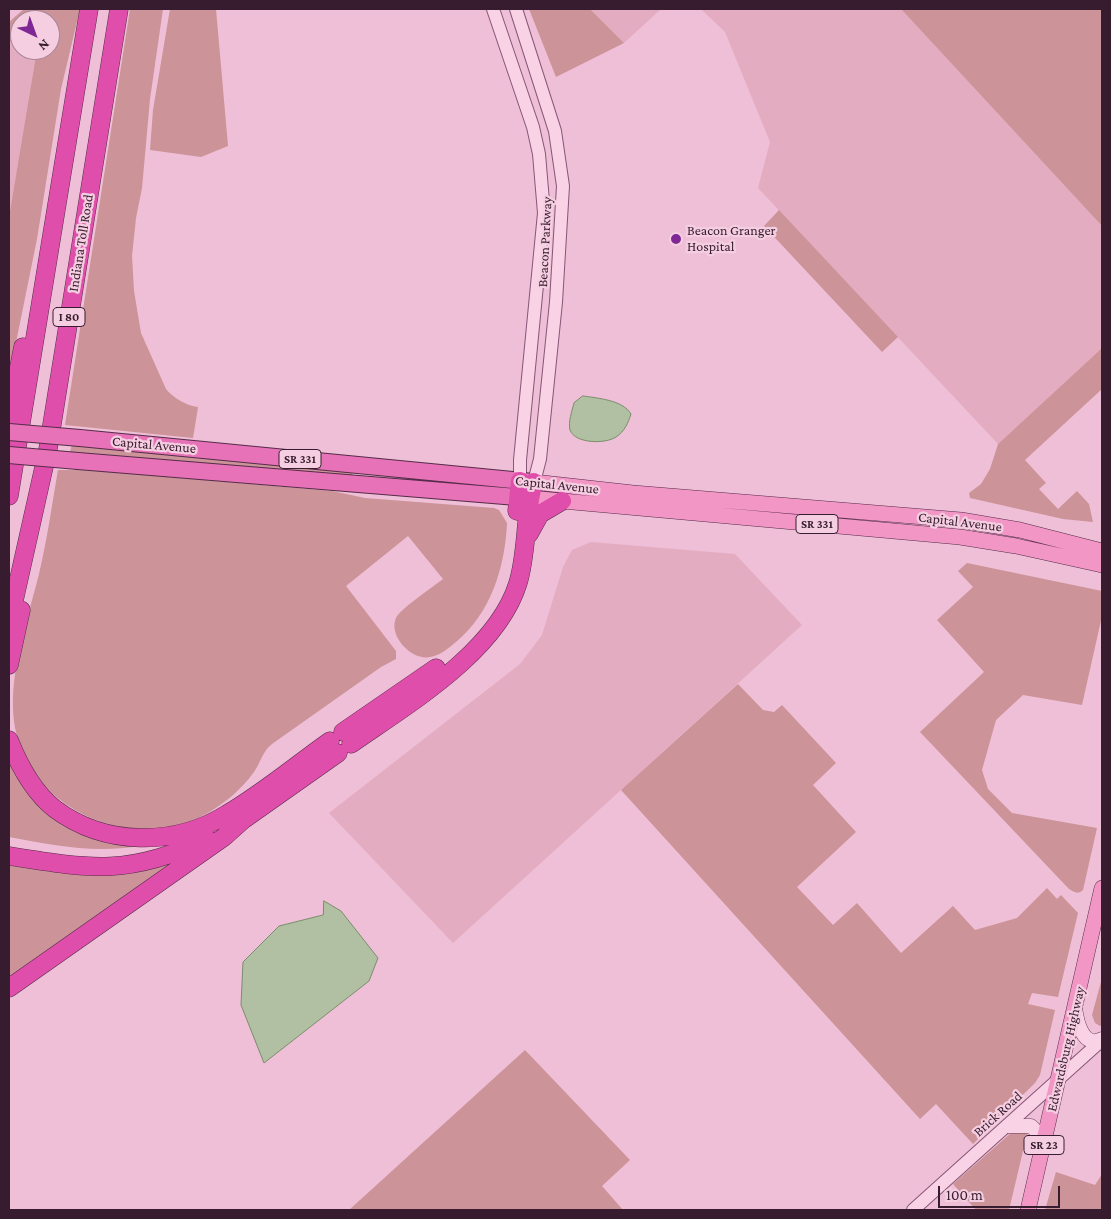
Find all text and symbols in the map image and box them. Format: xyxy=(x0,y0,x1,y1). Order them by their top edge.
north arrow xyxy=(10,10,60,60)
text: N xyxy=(35,36,53,55)
street label: Indiana Toll Road xyxy=(65,193,97,293)
street label: Beacon Parkway xyxy=(534,196,556,288)
place label: Beacon Granger Hospital xyxy=(687,223,776,256)
marker: Beacon Granger Hospital xyxy=(669,232,683,246)
road number: I 80 xyxy=(53,308,85,326)
street label: Capital Avenue xyxy=(111,433,197,457)
road number: SR 331 xyxy=(279,449,321,468)
street label: Capital Avenue xyxy=(514,472,600,498)
street label: Capital Avenue xyxy=(917,509,1003,535)
road number: SR 331 xyxy=(796,514,838,534)
street label: Edwardsburg Highway xyxy=(1043,985,1089,1113)
street label: Brick Road xyxy=(970,1088,1026,1140)
road number: SR 23 xyxy=(1024,1136,1064,1154)
scale bar xyxy=(941,1176,1064,1208)
text: 100 m xyxy=(946,1187,983,1203)

